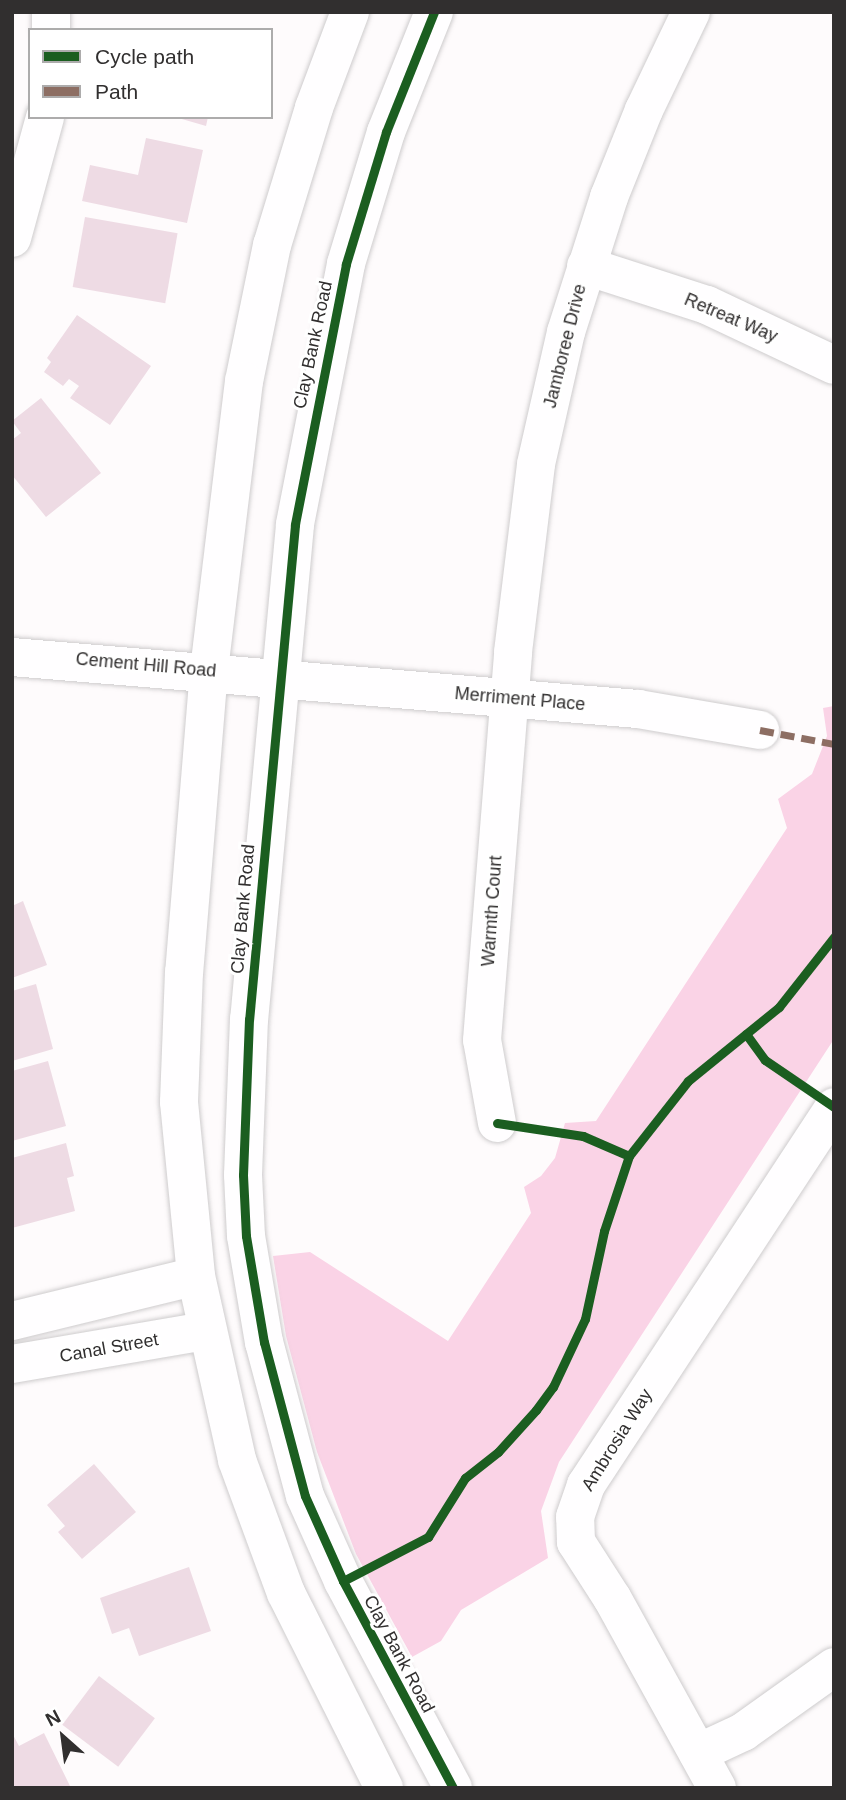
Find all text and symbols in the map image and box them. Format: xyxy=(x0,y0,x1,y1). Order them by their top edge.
legend xyxy=(28,28,273,119)
text: Cycle path xyxy=(95,45,194,68)
text: Path xyxy=(95,80,138,103)
street label: Clay Bank Road xyxy=(289,279,337,411)
street label: Jamboree Drive xyxy=(539,282,591,410)
street label: Retreat Way xyxy=(681,289,781,347)
street label: Cement Hill Road xyxy=(75,648,217,682)
street label: Merriment Place xyxy=(454,683,586,715)
street label: Clay Bank Road xyxy=(227,843,259,975)
street label: Warmth Court xyxy=(477,855,507,967)
street label: Canal Street xyxy=(58,1329,160,1367)
street label: Ambrosia Way xyxy=(577,1385,657,1495)
street label: Clay Bank Road xyxy=(359,1592,439,1716)
north arrow xyxy=(28,1702,98,1772)
text: N xyxy=(42,1706,64,1731)

